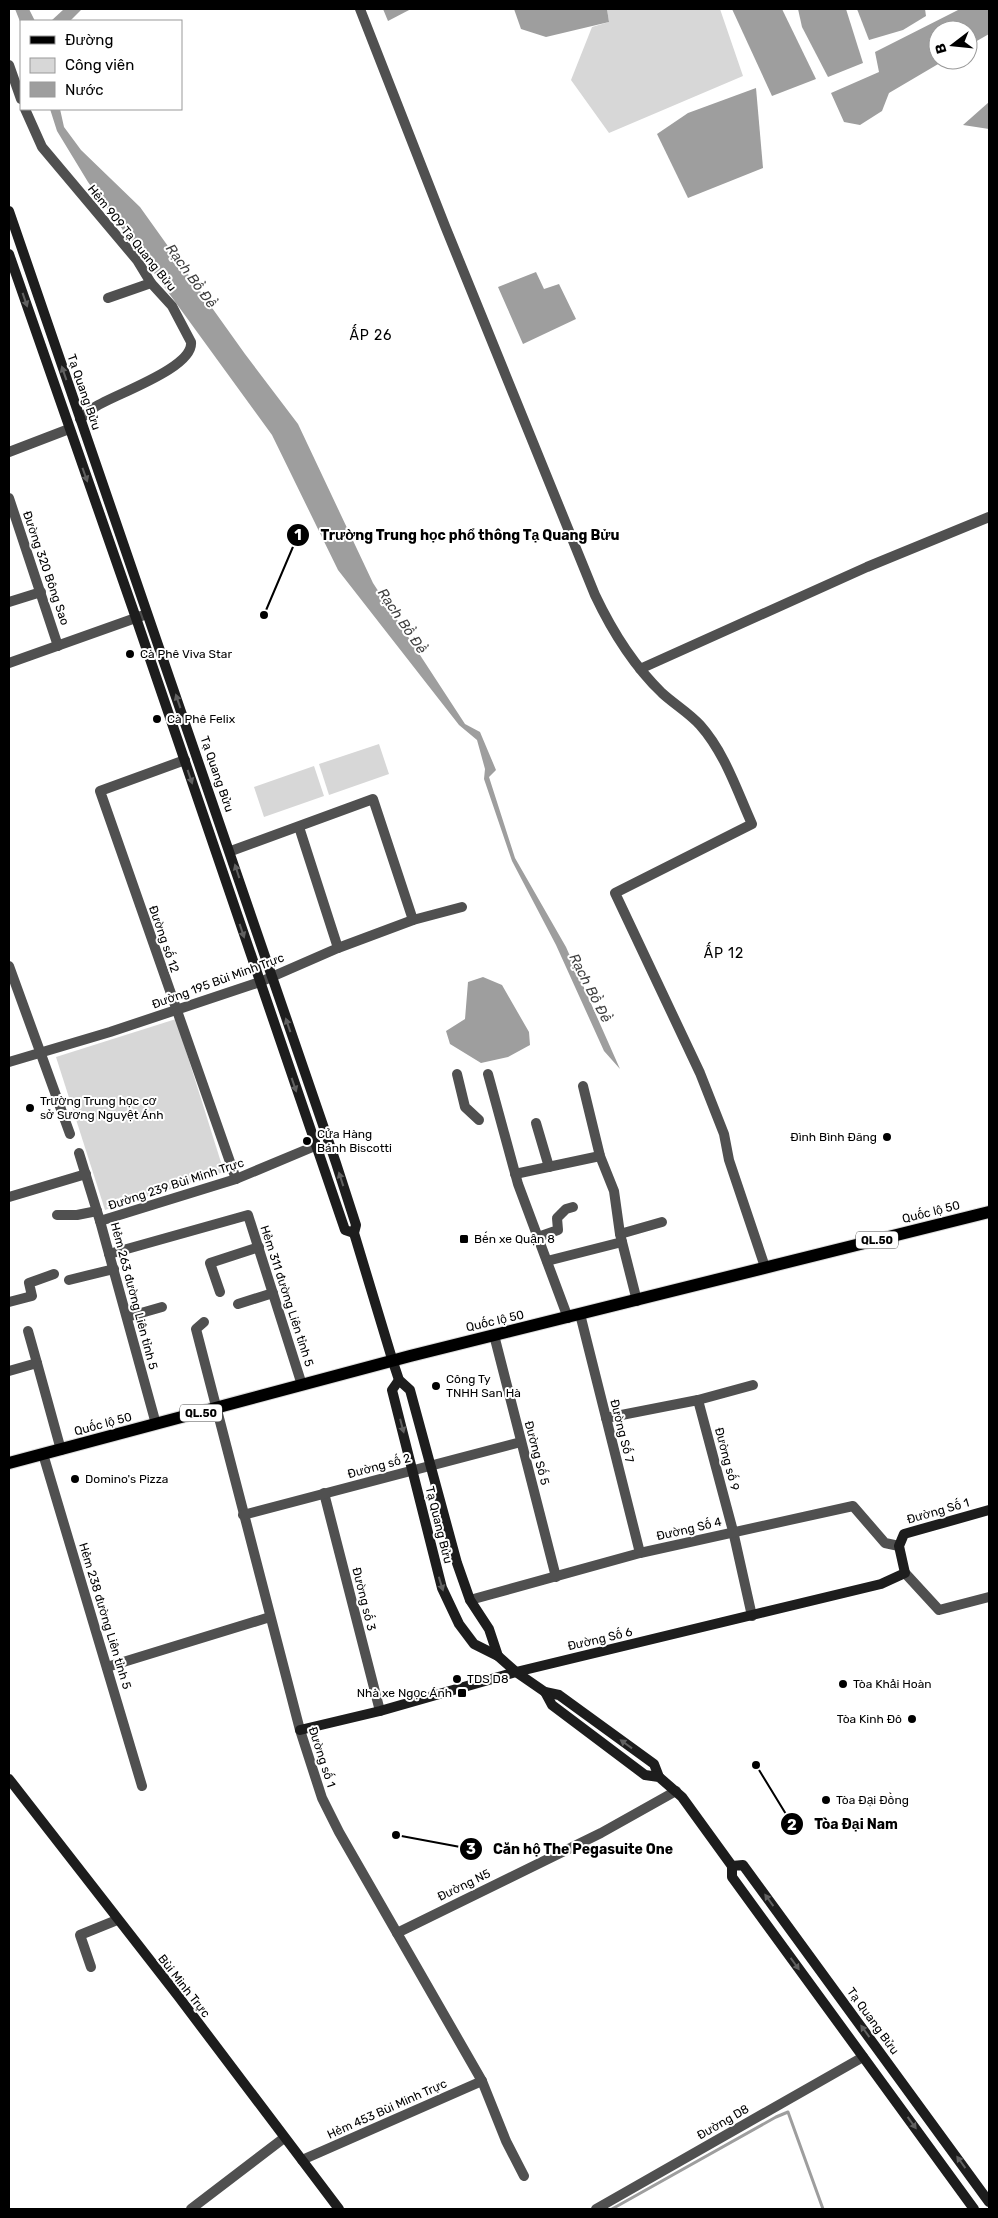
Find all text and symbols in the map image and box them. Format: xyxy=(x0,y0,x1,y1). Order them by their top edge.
legend xyxy=(20,20,182,110)
north arrow xyxy=(928,20,978,70)
text: Đường xyxy=(65,31,113,49)
text: B xyxy=(931,41,951,56)
text: Công viên xyxy=(65,56,134,74)
text: Nước xyxy=(65,81,104,99)
street label: Hẻm 909 Tạ Quang Bửu xyxy=(85,182,179,294)
water label: Rạch Bồ Đề xyxy=(162,240,221,312)
one-way arrow xyxy=(21,293,29,308)
district label: ẤP 26 xyxy=(349,324,393,344)
street label: Tạ Quang Bửu xyxy=(64,352,104,432)
one-way arrow xyxy=(60,365,68,380)
one-way arrow xyxy=(82,467,89,482)
street label: Đường 320 Bông Sao xyxy=(20,509,72,627)
callout: Trường Trung học phổ thông Tạ Quang Bửu xyxy=(285,521,630,550)
text: 1 xyxy=(294,526,302,544)
text: Trường Trung học phổ thông Tạ Quang Bửu xyxy=(321,527,619,544)
water label: Rạch Bồ Đề xyxy=(374,585,431,657)
place label: Cà Phê Viva Star xyxy=(140,647,232,661)
marker: Cà Phê Viva Star xyxy=(124,648,136,660)
one-way arrow xyxy=(174,693,182,708)
place label: Cà Phê Felix xyxy=(167,712,236,726)
marker: Cà Phê Felix xyxy=(151,713,163,725)
street label: Tạ Quang Bửu xyxy=(197,734,237,814)
one-way arrow xyxy=(187,770,195,785)
one-way arrow xyxy=(233,863,241,878)
street label: Đường số 12 xyxy=(146,904,183,974)
one-way arrow xyxy=(239,924,247,939)
district label: ẤP 12 xyxy=(704,942,744,962)
street label: Đường 195 Bùi Minh Trực xyxy=(150,950,286,1012)
water label: Rạch Bồ Đề xyxy=(565,950,616,1026)
one-way arrow xyxy=(284,1017,292,1032)
one-way arrow xyxy=(291,1078,299,1093)
place label: Trường Trung học cơ sở Sương Nguyệt Ánh xyxy=(40,1094,164,1122)
marker: Trường Trung học cơ sở Sương Nguyệt Ánh xyxy=(24,1102,36,1114)
place label: Cửa Hàng Bánh Biscotti xyxy=(317,1127,392,1155)
place label: Đình Bình Đăng xyxy=(790,1130,877,1144)
marker: Đình Bình Đăng xyxy=(881,1131,893,1143)
marker: Cửa Hàng Bánh Biscotti xyxy=(301,1135,313,1147)
street label: Đường 239 Bùi Minh Trực xyxy=(106,1155,246,1213)
one-way arrow xyxy=(337,1171,345,1186)
street label: Quốc lộ 50 xyxy=(901,1198,961,1226)
street label: Hẻm 263 đường Liên tỉnh 5 xyxy=(108,1221,160,1371)
street label: Hẻm 311 đường Liên tỉnh 5 xyxy=(258,1224,316,1368)
place label: Bến xe Quận 8 xyxy=(474,1231,555,1246)
road number: QL.50 xyxy=(856,1232,898,1248)
marker: Bến xe Quận 8 xyxy=(458,1233,470,1245)
street label: Quốc lộ 50 xyxy=(465,1307,525,1334)
place label: Công Ty TNHH San Hà xyxy=(446,1372,521,1400)
marker: Công Ty TNHH San Hà xyxy=(430,1380,442,1392)
street label: Đường Số 7 xyxy=(607,1398,637,1464)
road number: QL.50 xyxy=(180,1405,222,1422)
street label: Quốc lộ 50 xyxy=(73,1409,133,1438)
one-way arrow xyxy=(398,1419,406,1434)
street label: Đường Số 5 xyxy=(522,1419,553,1487)
street label: Đường số 9 xyxy=(712,1426,743,1492)
street label: Đường số 2 xyxy=(346,1450,412,1481)
place label: Domino's Pizza xyxy=(85,1472,168,1486)
marker: Domino's Pizza xyxy=(69,1473,81,1485)
street label: Tạ Quang Bửu xyxy=(423,1485,455,1565)
street label: Đường Số 1 xyxy=(905,1495,971,1527)
street label: Đường Số 4 xyxy=(655,1514,723,1543)
street label: Hẻm 238 đường Liên tỉnh 5 xyxy=(76,1541,134,1691)
street label: Đường số 3 xyxy=(349,1566,379,1632)
one-way arrow xyxy=(437,1576,445,1591)
street label: Đường Số 6 xyxy=(566,1624,634,1653)
place label: TDS D8 xyxy=(467,1672,509,1686)
marker: TDS D8 xyxy=(451,1673,463,1685)
place label: Tòa Khải Hoàn xyxy=(853,1677,932,1691)
marker: Tòa Khải Hoàn xyxy=(837,1678,849,1690)
place label: Nhà xe Ngọc Ánh xyxy=(357,1686,452,1700)
marker: Nhà xe Ngọc Ánh xyxy=(456,1687,468,1699)
place label: Tòa Kinh Đô xyxy=(837,1712,902,1726)
marker: Tòa Kinh Đô xyxy=(906,1713,918,1725)
street label: Đường số 1 xyxy=(306,1725,339,1789)
one-way arrow xyxy=(619,1739,633,1749)
place label: Tòa Đại Đồng xyxy=(836,1792,909,1807)
marker: Tòa Đại Đồng xyxy=(820,1794,832,1806)
callout: Tòa Đại Nam xyxy=(779,1810,908,1839)
text: 2 xyxy=(787,1816,797,1834)
text: Tòa Đại Nam xyxy=(814,1816,898,1833)
callout: Căn hộ The Pegasuite One xyxy=(458,1834,684,1863)
text: 3 xyxy=(466,1840,476,1858)
text: Căn hộ The Pegasuite One xyxy=(493,1841,673,1858)
street label: Đường N5 xyxy=(435,1866,493,1904)
one-way arrow xyxy=(764,1893,774,1907)
street label: Bùi Minh Trực xyxy=(155,1952,213,2021)
one-way arrow xyxy=(790,1957,800,1971)
street label: Tạ Quang Bửu xyxy=(844,1985,902,2057)
one-way arrow xyxy=(860,2024,870,2038)
street label: Hẻm 453 Bùi Minh Trực xyxy=(325,2076,449,2142)
street label: Đường D8 xyxy=(695,2102,751,2142)
one-way arrow xyxy=(906,2116,917,2129)
one-way arrow xyxy=(955,2156,966,2169)

